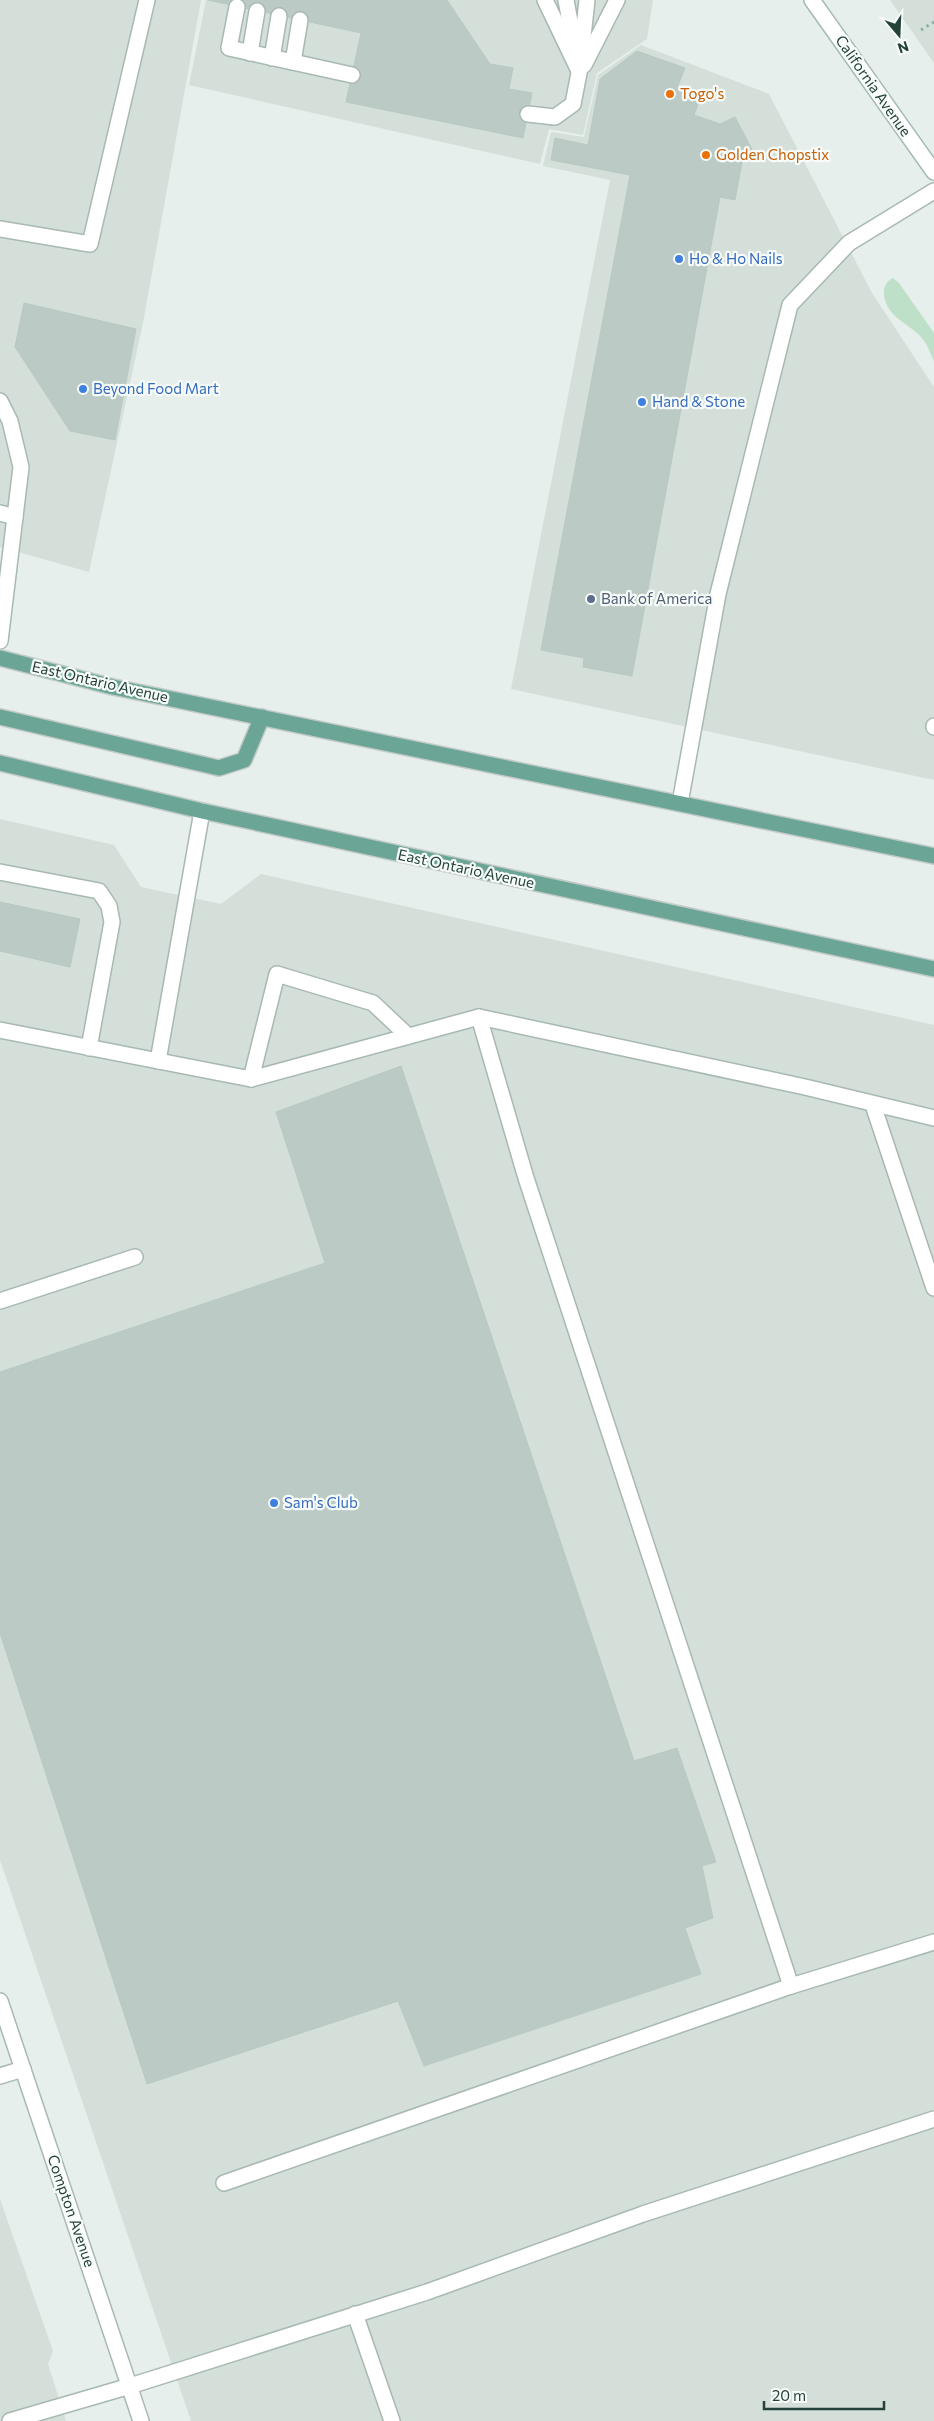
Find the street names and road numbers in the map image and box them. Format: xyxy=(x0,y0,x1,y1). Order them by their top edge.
street label: California Avenue xyxy=(832,31,916,140)
street label: East Ontario Avenue xyxy=(30,657,170,705)
street label: East Ontario Avenue xyxy=(396,845,536,891)
street label: Compton Avenue xyxy=(44,2152,100,2269)

